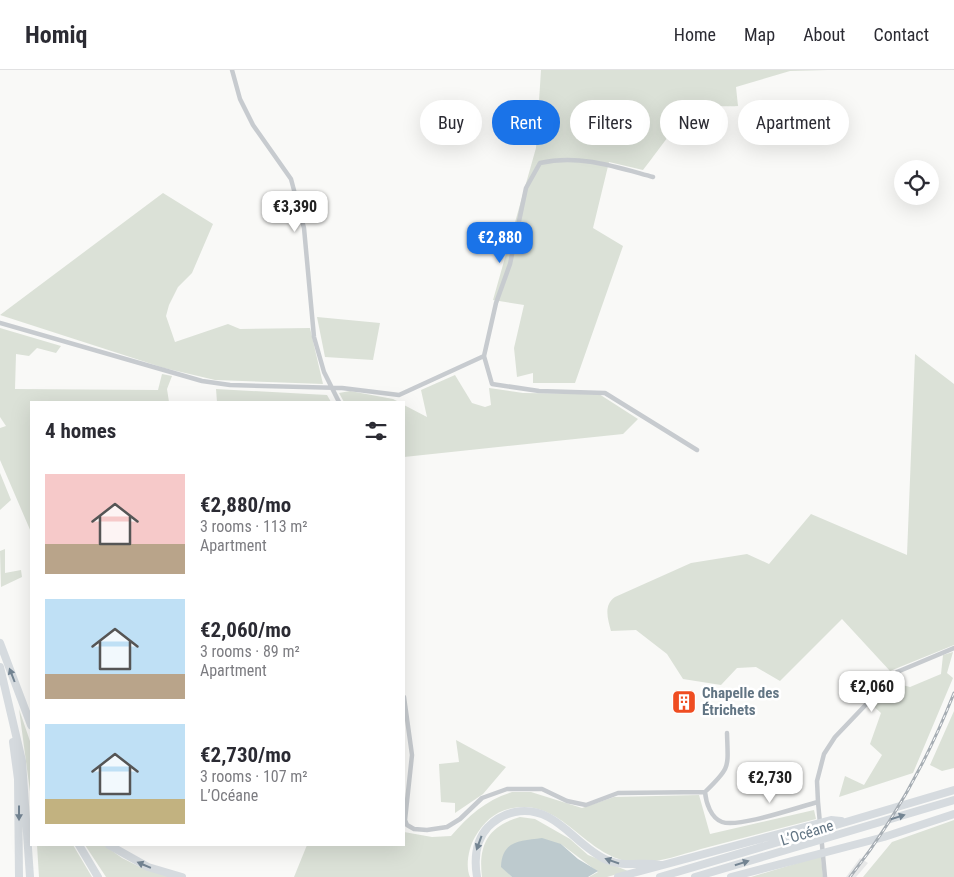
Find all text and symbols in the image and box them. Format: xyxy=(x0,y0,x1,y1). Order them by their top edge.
text: Homiq xyxy=(25,21,87,49)
text: Home xyxy=(674,24,716,45)
text: Map xyxy=(744,24,775,45)
text: About xyxy=(803,24,845,45)
text: Contact xyxy=(873,24,929,45)
chip: Buy xyxy=(420,100,482,145)
chip: Rent xyxy=(492,100,560,145)
chip: Filters xyxy=(570,100,650,145)
chip: New xyxy=(660,100,728,145)
chip: Apartment xyxy=(738,100,849,145)
map controls xyxy=(894,160,939,205)
button: locate xyxy=(894,160,939,205)
pin: €3,390 xyxy=(254,190,336,233)
text: €3,390 xyxy=(273,197,317,216)
pin: €2,880 xyxy=(459,222,541,264)
text: €2,880 xyxy=(478,228,522,247)
icon: filters xyxy=(362,417,390,445)
text: 4 homes xyxy=(45,419,116,443)
text: €2,880/mo xyxy=(200,493,291,517)
icon: home xyxy=(85,494,145,554)
text: 3 rooms · 113 m² xyxy=(200,517,308,536)
text: Apartment xyxy=(200,536,267,555)
text: €2,060/mo xyxy=(200,618,291,642)
icon: home xyxy=(85,619,145,679)
text: 3 rooms · 89 m² xyxy=(200,642,300,661)
text: Apartment xyxy=(200,661,267,680)
one-way arrow xyxy=(8,667,15,682)
pin: €2,060 xyxy=(831,670,913,713)
text: €2,060 xyxy=(850,677,894,696)
place label: Chapelle des Étrichets xyxy=(702,684,779,719)
building icon: Chapelle des Étrichets xyxy=(671,689,697,715)
text: €2,730/mo xyxy=(200,743,291,767)
icon: home xyxy=(85,744,145,804)
pin: €2,730 xyxy=(729,762,811,804)
text: 3 rooms · 107 m² xyxy=(200,767,308,786)
text: €2,730 xyxy=(748,768,792,787)
text: L’Océane xyxy=(200,786,258,805)
one-way arrow xyxy=(15,805,23,821)
one-way arrow xyxy=(890,812,905,820)
street label: L’Océane xyxy=(778,816,836,850)
one-way arrow xyxy=(475,836,483,850)
one-way arrow xyxy=(604,857,619,865)
one-way arrow xyxy=(734,859,749,867)
one-way arrow xyxy=(136,861,151,869)

